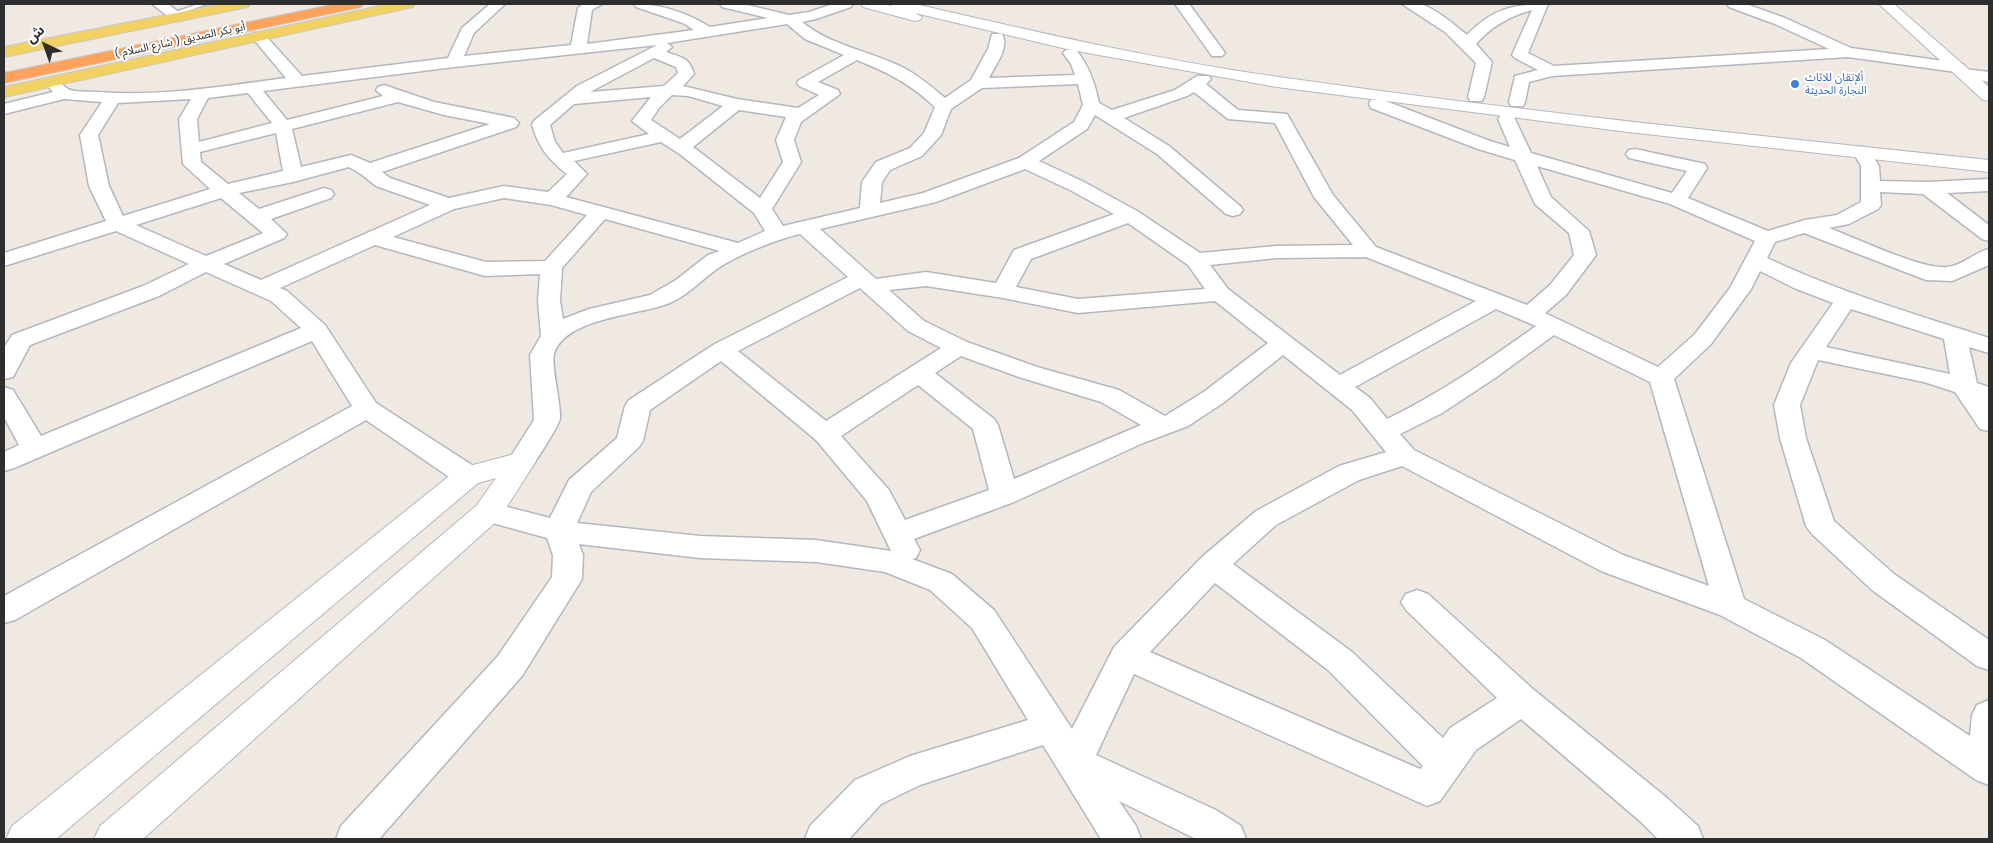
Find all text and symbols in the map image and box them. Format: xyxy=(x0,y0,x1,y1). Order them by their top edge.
north arrow xyxy=(20,20,70,70)
text: ش xyxy=(21,20,49,48)
street label: ( شارع السلام ) أبو بكر الصديق xyxy=(113,21,247,61)
place label: ألإتقان للاثاث النجارة الحديثة xyxy=(1805,71,1867,97)
marker: ألإتقان للاثاث النجارة الحديثة xyxy=(1789,78,1801,90)

